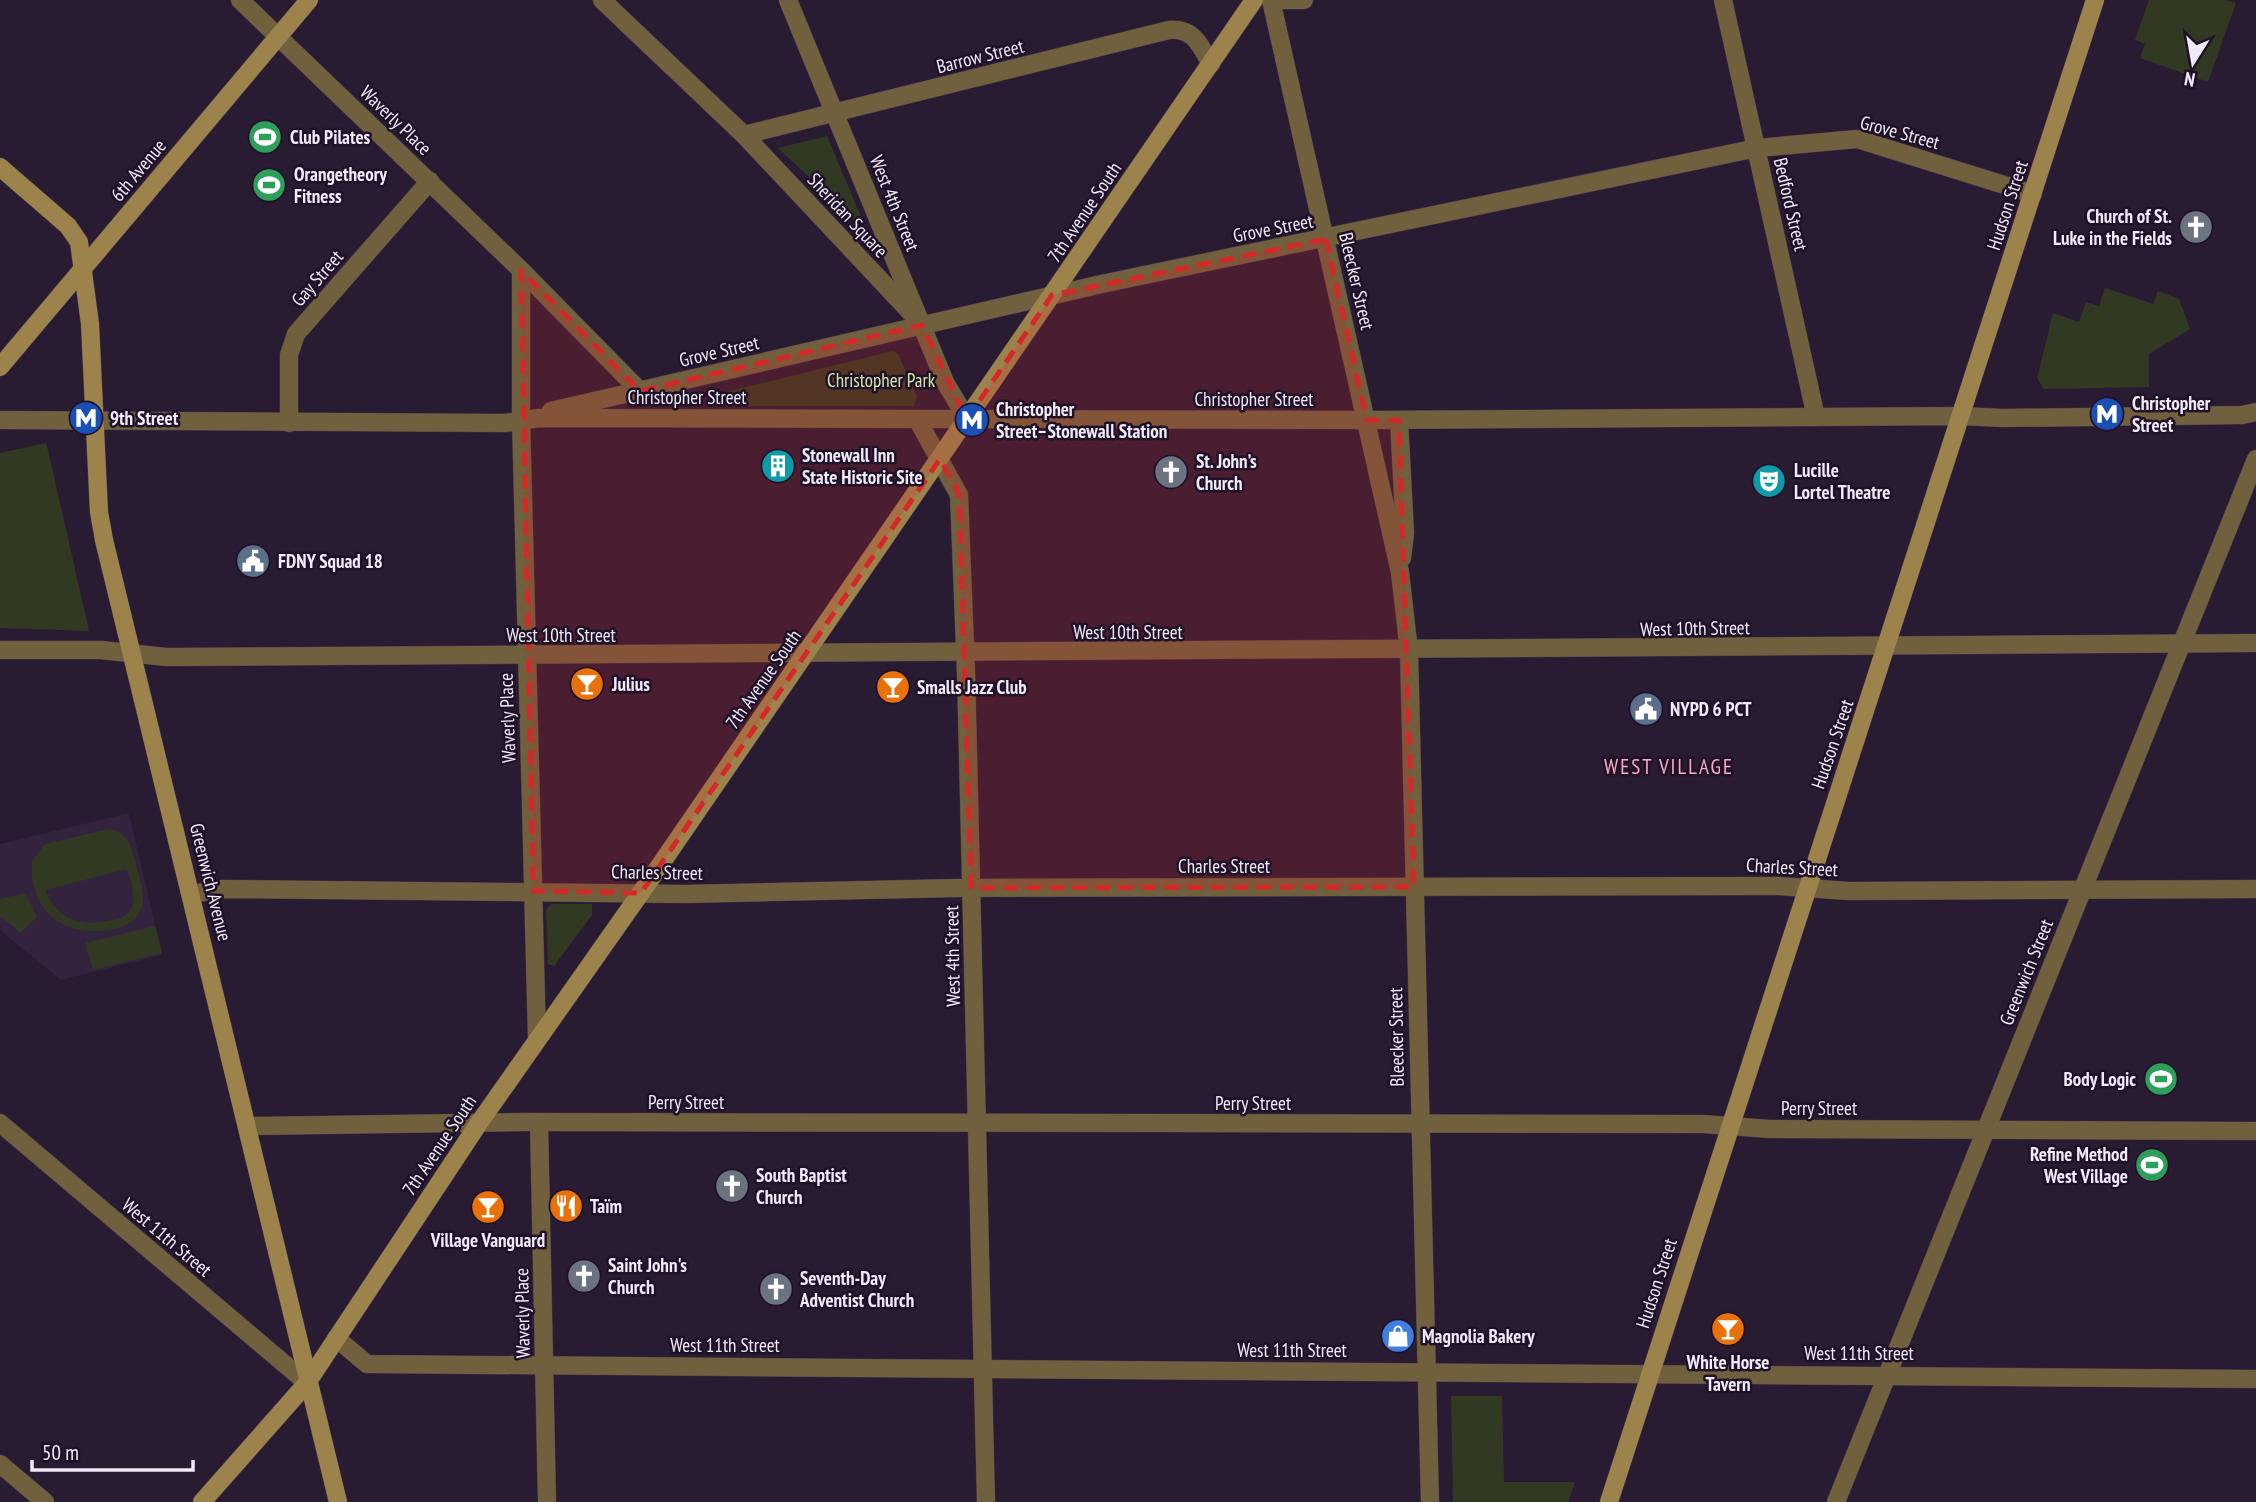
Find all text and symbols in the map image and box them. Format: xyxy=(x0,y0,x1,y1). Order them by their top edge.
north arrow xyxy=(2158,28,2228,98)
street label: Barrow Street xyxy=(934,33,1027,78)
text: N xyxy=(2182,67,2197,92)
street label: Waverly Place xyxy=(355,80,437,160)
street label: Grove Street xyxy=(1858,110,1943,154)
sports icon: Club Pilates xyxy=(246,118,284,156)
place label: Club Pilates xyxy=(290,125,371,149)
street label: 6th Avenue xyxy=(105,134,171,206)
street label: West 4th Street xyxy=(865,152,925,255)
street label: Bedford Street xyxy=(1769,155,1814,254)
street label: Hudson Street xyxy=(1981,156,2033,253)
street label: 7th Avenue South xyxy=(1042,157,1126,267)
place label: Orangetheory Fitness xyxy=(294,162,387,208)
sports icon: Orangetheory Fitness xyxy=(250,166,288,204)
street label: Sheridan Square xyxy=(803,168,893,262)
place label: Church of St. Luke in the Fields xyxy=(2053,204,2172,250)
street label: Grove Street xyxy=(1231,208,1316,248)
church icon: Church of St. Luke in the Fields xyxy=(2177,208,2215,246)
street label: Bleecker Street xyxy=(1334,230,1380,333)
street label: Gay Street xyxy=(286,244,349,311)
street label: Grove Street xyxy=(677,330,762,372)
park label: Christopher Park xyxy=(827,368,936,392)
street label: Christopher Street xyxy=(627,385,747,409)
street label: Christopher Street xyxy=(1194,387,1314,411)
place label: Christopher Street xyxy=(2132,391,2211,437)
metro station icon: Christopher Street xyxy=(2088,395,2126,433)
place label: Christopher Street–Stonewall Station xyxy=(996,397,1167,443)
metro station icon: 9th Street xyxy=(67,399,105,437)
metro station icon: Christopher Street–Stonewall Station xyxy=(953,401,991,439)
place label: 9th Street xyxy=(110,406,179,430)
place label: Stonewall Inn State Historic Site xyxy=(802,443,923,489)
building icon: Stonewall Inn State Historic Site xyxy=(759,447,797,485)
place label: St. John’s Church xyxy=(1196,449,1257,495)
church icon: St. John’s Church xyxy=(1152,453,1190,491)
place label: Lucille Lortel Theatre xyxy=(1794,458,1890,504)
theatre icon: Lucille Lortel Theatre xyxy=(1750,462,1788,500)
public building icon: FDNY Squad 18 xyxy=(234,542,272,580)
place label: FDNY Squad 18 xyxy=(278,549,383,573)
street label: West 10th Street xyxy=(1640,615,1751,641)
street label: West 10th Street xyxy=(1073,620,1184,644)
street label: West 10th Street xyxy=(506,623,617,647)
street label: 7th Avenue South xyxy=(720,625,806,733)
bar icon: Julius xyxy=(568,665,606,703)
bar icon: Smalls Jazz Club xyxy=(874,668,912,706)
street label: Waverly Place xyxy=(493,672,521,763)
place label: Julius xyxy=(611,672,650,696)
place label: Smalls Jazz Club xyxy=(917,675,1027,699)
public building icon: NYPD 6 PCT xyxy=(1627,690,1665,728)
street label: Hudson Street xyxy=(1806,695,1859,792)
place label: NYPD 6 PCT xyxy=(1670,697,1751,721)
district label: WEST VILLAGE xyxy=(1604,753,1734,780)
street label: Greenwich Avenue xyxy=(185,821,237,943)
street label: Charles Street xyxy=(1745,853,1839,881)
street label: Charles Street xyxy=(1178,854,1271,878)
street label: Charles Street xyxy=(611,859,704,885)
street label: West 4th Street xyxy=(939,904,965,1007)
street label: Greenwich Street xyxy=(1994,915,2058,1029)
street label: Bleecker Street xyxy=(1383,986,1409,1087)
sports icon: Body Logic xyxy=(2142,1060,2180,1098)
place label: Body Logic xyxy=(2063,1067,2136,1091)
street label: 7th Avenue South xyxy=(397,1090,481,1200)
street label: Perry Street xyxy=(648,1090,725,1114)
street label: Perry Street xyxy=(1215,1091,1292,1115)
street label: Perry Street xyxy=(1781,1096,1858,1120)
place label: Refine Method West Village xyxy=(2030,1142,2128,1188)
sports icon: Refine Method West Village xyxy=(2133,1146,2171,1184)
place label: South Baptist Church xyxy=(756,1163,847,1209)
church icon: South Baptist Church xyxy=(713,1167,751,1205)
restaurant icon: Taïm xyxy=(547,1187,585,1225)
bar icon: Village Vanguard xyxy=(469,1188,507,1226)
street label: West 11th Street xyxy=(117,1193,217,1282)
place label: Taïm xyxy=(590,1194,622,1218)
place label: Village Vanguard xyxy=(430,1228,545,1252)
street label: Hudson Street xyxy=(1630,1234,1682,1331)
place label: Saint John's Church xyxy=(608,1253,687,1299)
church icon: Saint John's Church xyxy=(565,1257,603,1295)
place label: Seventh-Day Adventist Church xyxy=(799,1266,914,1312)
street label: Waverly Place xyxy=(509,1268,535,1358)
church icon: Seventh-Day Adventist Church xyxy=(757,1270,795,1308)
bar icon: White Horse Tavern xyxy=(1709,1310,1747,1348)
shop icon: Magnolia Bakery xyxy=(1379,1317,1417,1355)
place label: Magnolia Bakery xyxy=(1422,1324,1535,1348)
street label: West 11th Street xyxy=(670,1333,781,1357)
street label: West 11th Street xyxy=(1237,1338,1348,1362)
street label: West 11th Street xyxy=(1804,1341,1915,1365)
place label: White Horse Tavern xyxy=(1686,1350,1769,1396)
scale bar xyxy=(32,1428,192,1472)
text: 50 m xyxy=(42,1439,79,1466)

